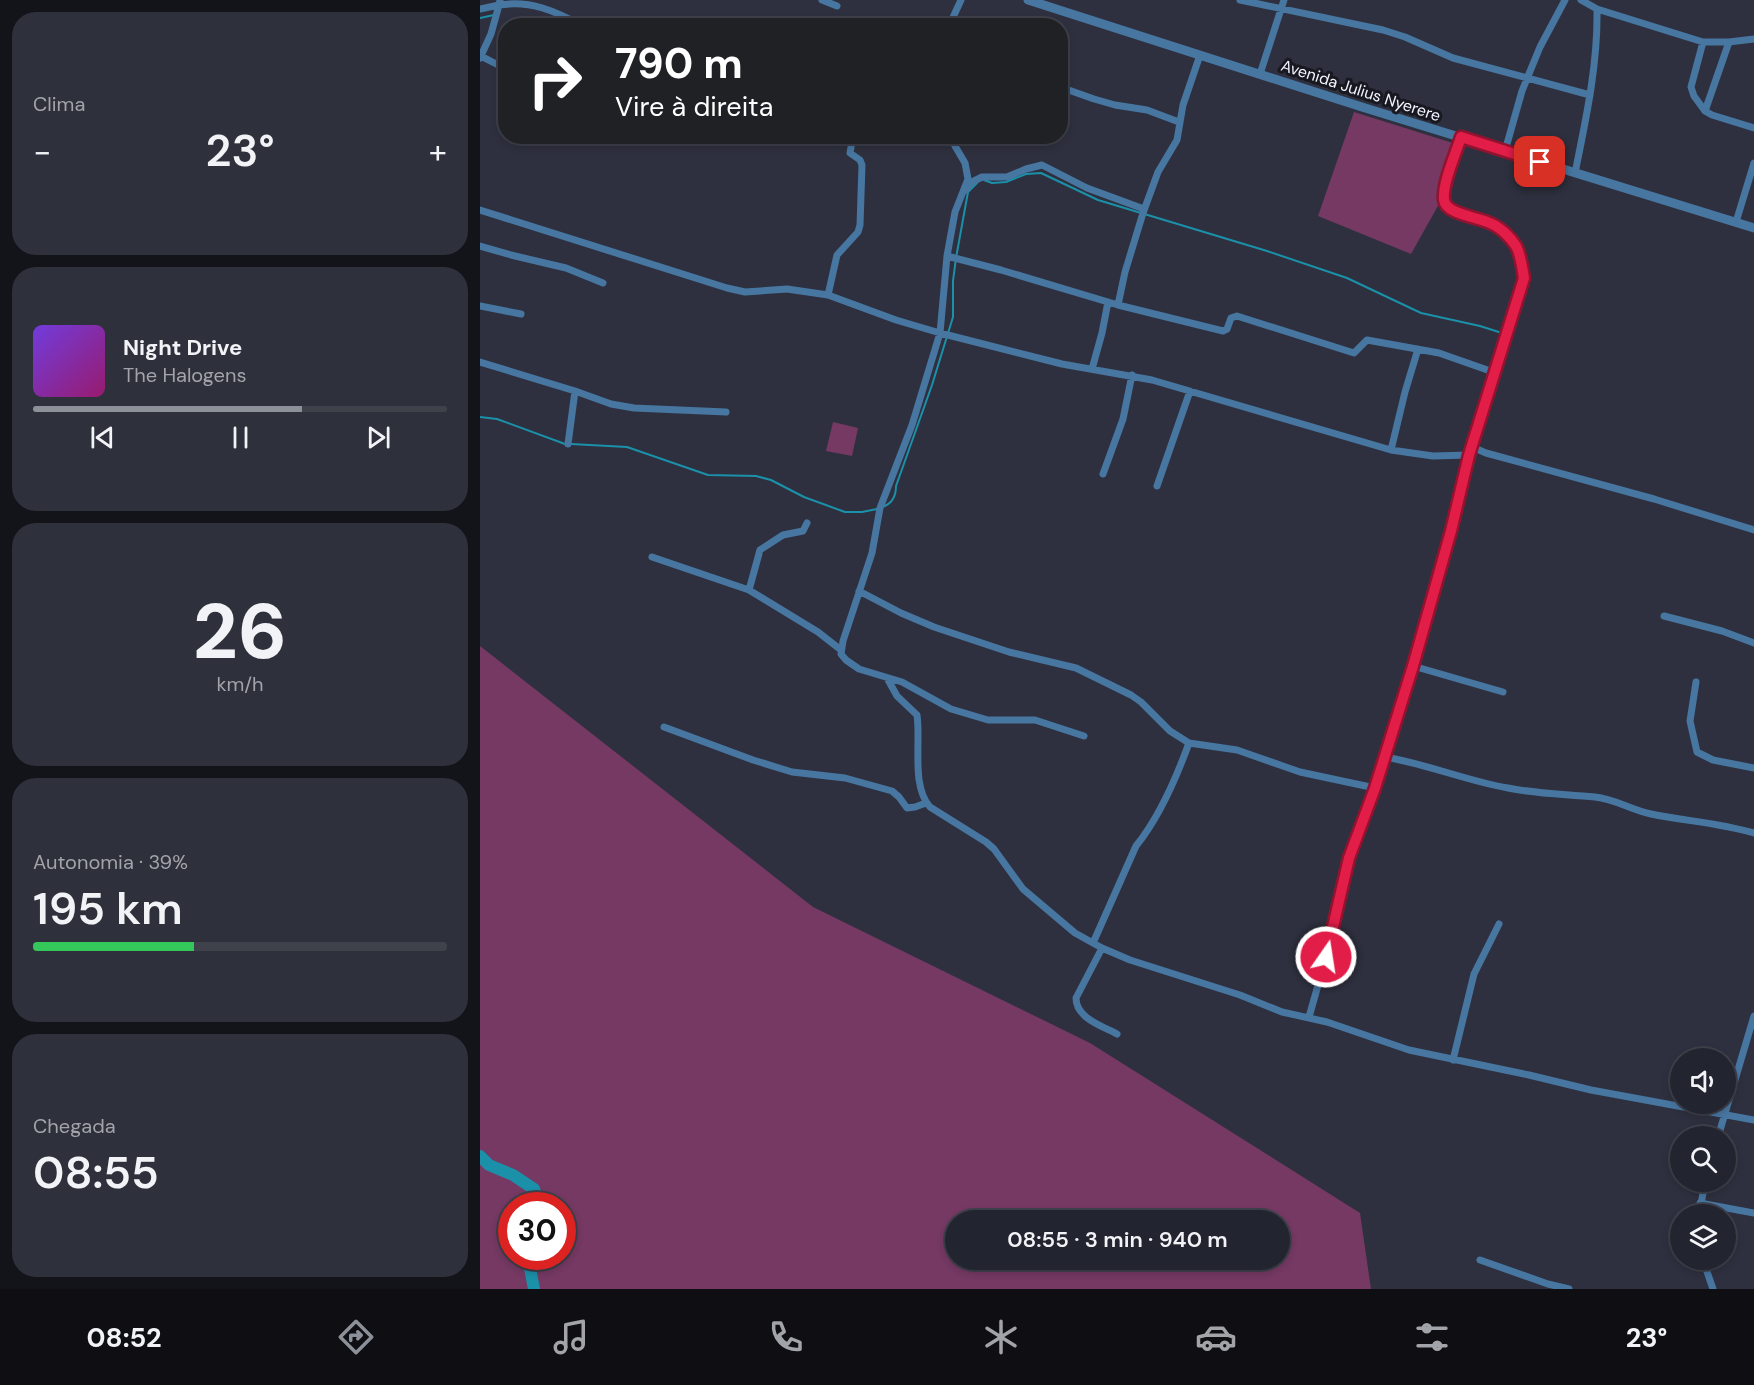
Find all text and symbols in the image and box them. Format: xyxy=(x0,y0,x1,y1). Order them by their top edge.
text: 790 m xyxy=(615,36,743,91)
icon: right xyxy=(516,42,594,120)
street label: Avenida Julius Nyerere xyxy=(1278,55,1443,126)
text: Vire à direita xyxy=(615,89,773,124)
text: Clima xyxy=(33,91,85,117)
text: 23° xyxy=(206,121,275,180)
text: − xyxy=(33,130,51,173)
text: + xyxy=(429,130,447,173)
pin xyxy=(1514,136,1565,187)
icon: arrive xyxy=(1523,145,1556,178)
text: Night Drive xyxy=(123,333,242,362)
text: The Halogens xyxy=(123,362,246,388)
icon: previous xyxy=(86,421,119,454)
icon: pause xyxy=(224,421,257,454)
icon: next xyxy=(362,421,395,454)
text: 26 xyxy=(193,581,287,682)
text: km/h xyxy=(216,671,264,697)
text: Autonomia · 39% xyxy=(33,849,188,875)
text: 195 km xyxy=(33,879,183,938)
position arrow xyxy=(1294,925,1358,989)
map controls xyxy=(1670,1048,1736,1270)
button: sound xyxy=(1670,1048,1736,1114)
text: Chegada xyxy=(33,1113,116,1139)
button: search xyxy=(1670,1126,1736,1192)
text: 08:55 xyxy=(33,1143,159,1202)
speed limit sign: 30 xyxy=(498,1192,576,1270)
button: layers xyxy=(1670,1204,1736,1270)
text: 08:55 · 3 min · 940 m xyxy=(1007,1225,1228,1254)
icon: directions xyxy=(335,1316,377,1358)
icon: music xyxy=(550,1316,592,1358)
icon: phone xyxy=(765,1316,807,1358)
icon: climate xyxy=(980,1316,1022,1358)
icon: car xyxy=(1195,1316,1237,1358)
icon: filters xyxy=(1411,1316,1453,1358)
text: 08:52 xyxy=(87,1320,162,1355)
text: 23° xyxy=(1626,1320,1667,1355)

